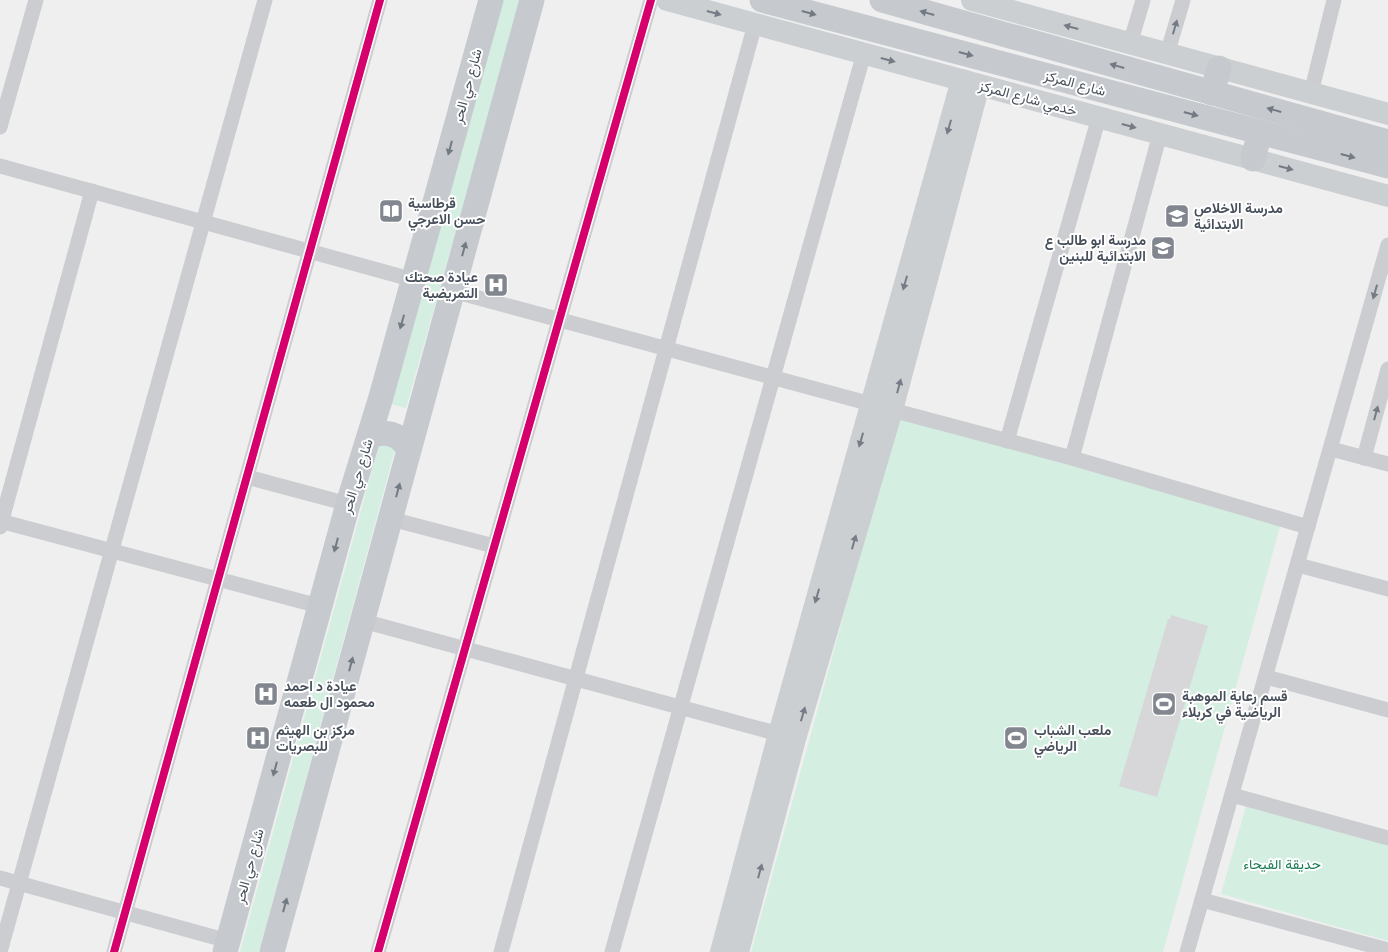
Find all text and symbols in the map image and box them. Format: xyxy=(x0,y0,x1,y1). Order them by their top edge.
one-way arrow xyxy=(919,8,934,16)
one-way arrow xyxy=(707,9,722,17)
one-way arrow xyxy=(801,9,816,17)
one-way arrow xyxy=(1172,19,1180,34)
one-way arrow xyxy=(1063,23,1078,31)
street label: شارع حي الحر xyxy=(448,47,489,127)
one-way arrow xyxy=(958,50,973,58)
one-way arrow xyxy=(880,56,895,64)
one-way arrow xyxy=(1110,62,1125,70)
street label: شارع المركز xyxy=(1041,66,1108,102)
street label: خدمي شارع المركز xyxy=(975,76,1079,123)
one-way arrow xyxy=(1266,105,1281,113)
one-way arrow xyxy=(1183,110,1198,118)
one-way arrow xyxy=(945,119,953,135)
one-way arrow xyxy=(1122,122,1137,130)
one-way arrow xyxy=(446,141,454,156)
one-way arrow xyxy=(1340,152,1355,160)
one-way arrow xyxy=(1278,165,1293,173)
place label: قرطاسية حسن الاعرجي xyxy=(408,194,486,231)
library icon: قرطاسية حسن الاعرجي xyxy=(378,198,404,224)
place label: مدرسة الاخلاص الابتدائية xyxy=(1194,199,1283,233)
school or university icon: مدرسة الاخلاص الابتدائية xyxy=(1164,203,1190,229)
place label: مدرسة ابو طالب ع الابتدائية للبنين xyxy=(1045,231,1146,265)
school or university icon: مدرسة ابو طالب ع الابتدائية للبنين xyxy=(1150,235,1176,261)
one-way arrow xyxy=(460,241,468,256)
place label: عيادة صحتك التمريضية xyxy=(405,268,478,302)
hospital icon: عيادة صحتك التمريضية xyxy=(483,272,509,298)
one-way arrow xyxy=(901,276,909,291)
one-way arrow xyxy=(1370,284,1378,299)
one-way arrow xyxy=(398,314,406,329)
one-way arrow xyxy=(895,378,903,393)
one-way arrow xyxy=(1372,406,1380,421)
one-way arrow xyxy=(857,433,865,448)
street label: شارع حي الحر xyxy=(337,437,380,517)
one-way arrow xyxy=(395,483,403,498)
one-way arrow xyxy=(850,534,858,549)
one-way arrow xyxy=(332,537,340,552)
one-way arrow xyxy=(813,589,821,604)
one-way arrow xyxy=(347,656,355,671)
place label: عيادة د احمد محمود ال طعمه xyxy=(284,677,375,711)
hospital icon: عيادة د احمد محمود ال طعمه xyxy=(253,681,279,707)
place label: قسم رعاية الموهبة الرياضية في كربلاء xyxy=(1182,687,1288,724)
sports icon: قسم رعاية الموهبة الرياضية في كربلاء xyxy=(1151,691,1177,717)
one-way arrow xyxy=(799,707,807,722)
place label: مركز بن الهيثم للبصريات xyxy=(276,721,355,755)
place label: ملعب الشباب الرياضي xyxy=(1034,721,1112,758)
hospital icon: مركز بن الهيثم للبصريات xyxy=(245,725,271,751)
sports icon: ملعب الشباب الرياضي xyxy=(1003,725,1029,751)
one-way arrow xyxy=(271,761,279,776)
street label: شارع حي الحر xyxy=(230,827,271,907)
park label: حديقة الفيحاء xyxy=(1243,855,1321,872)
one-way arrow xyxy=(756,864,764,879)
one-way arrow xyxy=(282,897,290,912)

